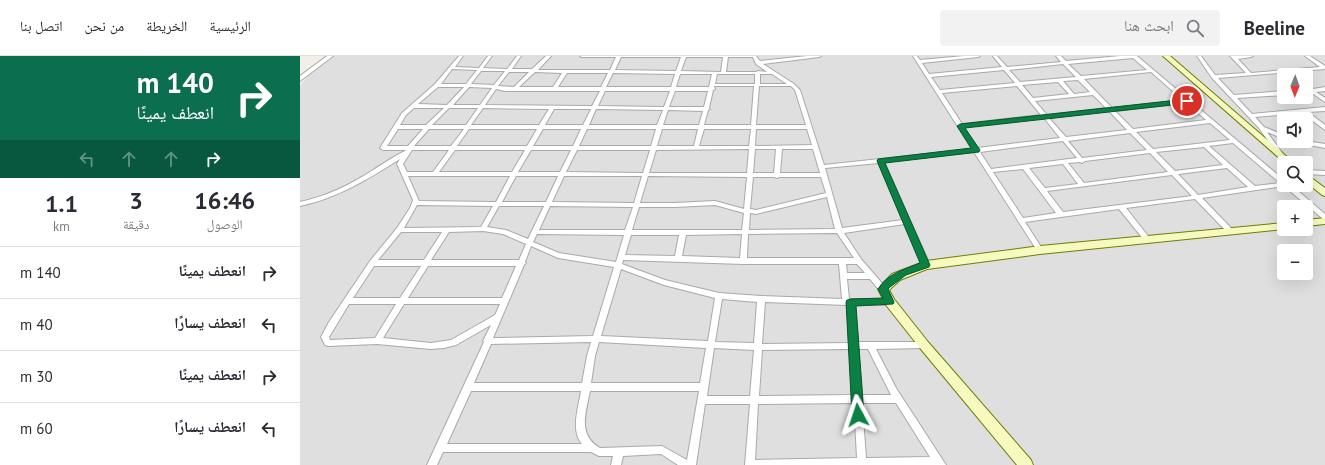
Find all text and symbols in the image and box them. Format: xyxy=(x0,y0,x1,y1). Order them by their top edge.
search box xyxy=(940,10,1220,46)
text: ابحث هنا xyxy=(1124,16,1174,35)
text: Beeline xyxy=(1244,16,1305,40)
text: اتصل بنا xyxy=(20,17,63,35)
text: من نحن xyxy=(85,17,124,35)
text: الخريطة xyxy=(146,17,187,35)
text: الرئيسية xyxy=(209,17,251,35)
icon: search xyxy=(1184,17,1206,39)
text: 140 m xyxy=(137,64,214,101)
north arrow xyxy=(1277,68,1313,104)
map controls xyxy=(1277,68,1313,280)
icon: right xyxy=(228,72,280,124)
pin xyxy=(1170,84,1204,118)
icon: arrive xyxy=(1176,90,1198,112)
text: انعطف يمينًا xyxy=(137,101,214,124)
button: sound xyxy=(1277,112,1313,148)
icon: left xyxy=(76,148,98,170)
icon: ahead xyxy=(118,148,140,170)
icon: ahead xyxy=(160,148,182,170)
icon: right xyxy=(202,148,224,170)
button: search xyxy=(1277,156,1313,192)
text: 3 xyxy=(129,185,143,216)
text: 16:46 xyxy=(194,185,255,216)
text: 1.1 xyxy=(45,188,78,219)
button: + xyxy=(1277,200,1313,236)
text: دقيقة xyxy=(123,216,149,233)
text: الوصول xyxy=(207,216,243,233)
text: km xyxy=(53,218,70,235)
button: − xyxy=(1277,244,1313,280)
text: انعطف يمينًا xyxy=(179,261,246,280)
icon: right xyxy=(258,262,280,284)
text: 140 m xyxy=(20,263,61,282)
text: انعطف يسارًا xyxy=(174,313,246,332)
icon: left xyxy=(258,314,280,336)
text: 40 m xyxy=(20,315,53,334)
text: انعطف يمينًا xyxy=(179,365,246,384)
icon: right xyxy=(258,366,280,388)
text: 30 m xyxy=(20,367,53,386)
position arrow xyxy=(837,394,879,436)
text: انعطف يسارًا xyxy=(174,417,246,436)
icon: left xyxy=(258,418,280,440)
text: 60 m xyxy=(20,419,53,438)

